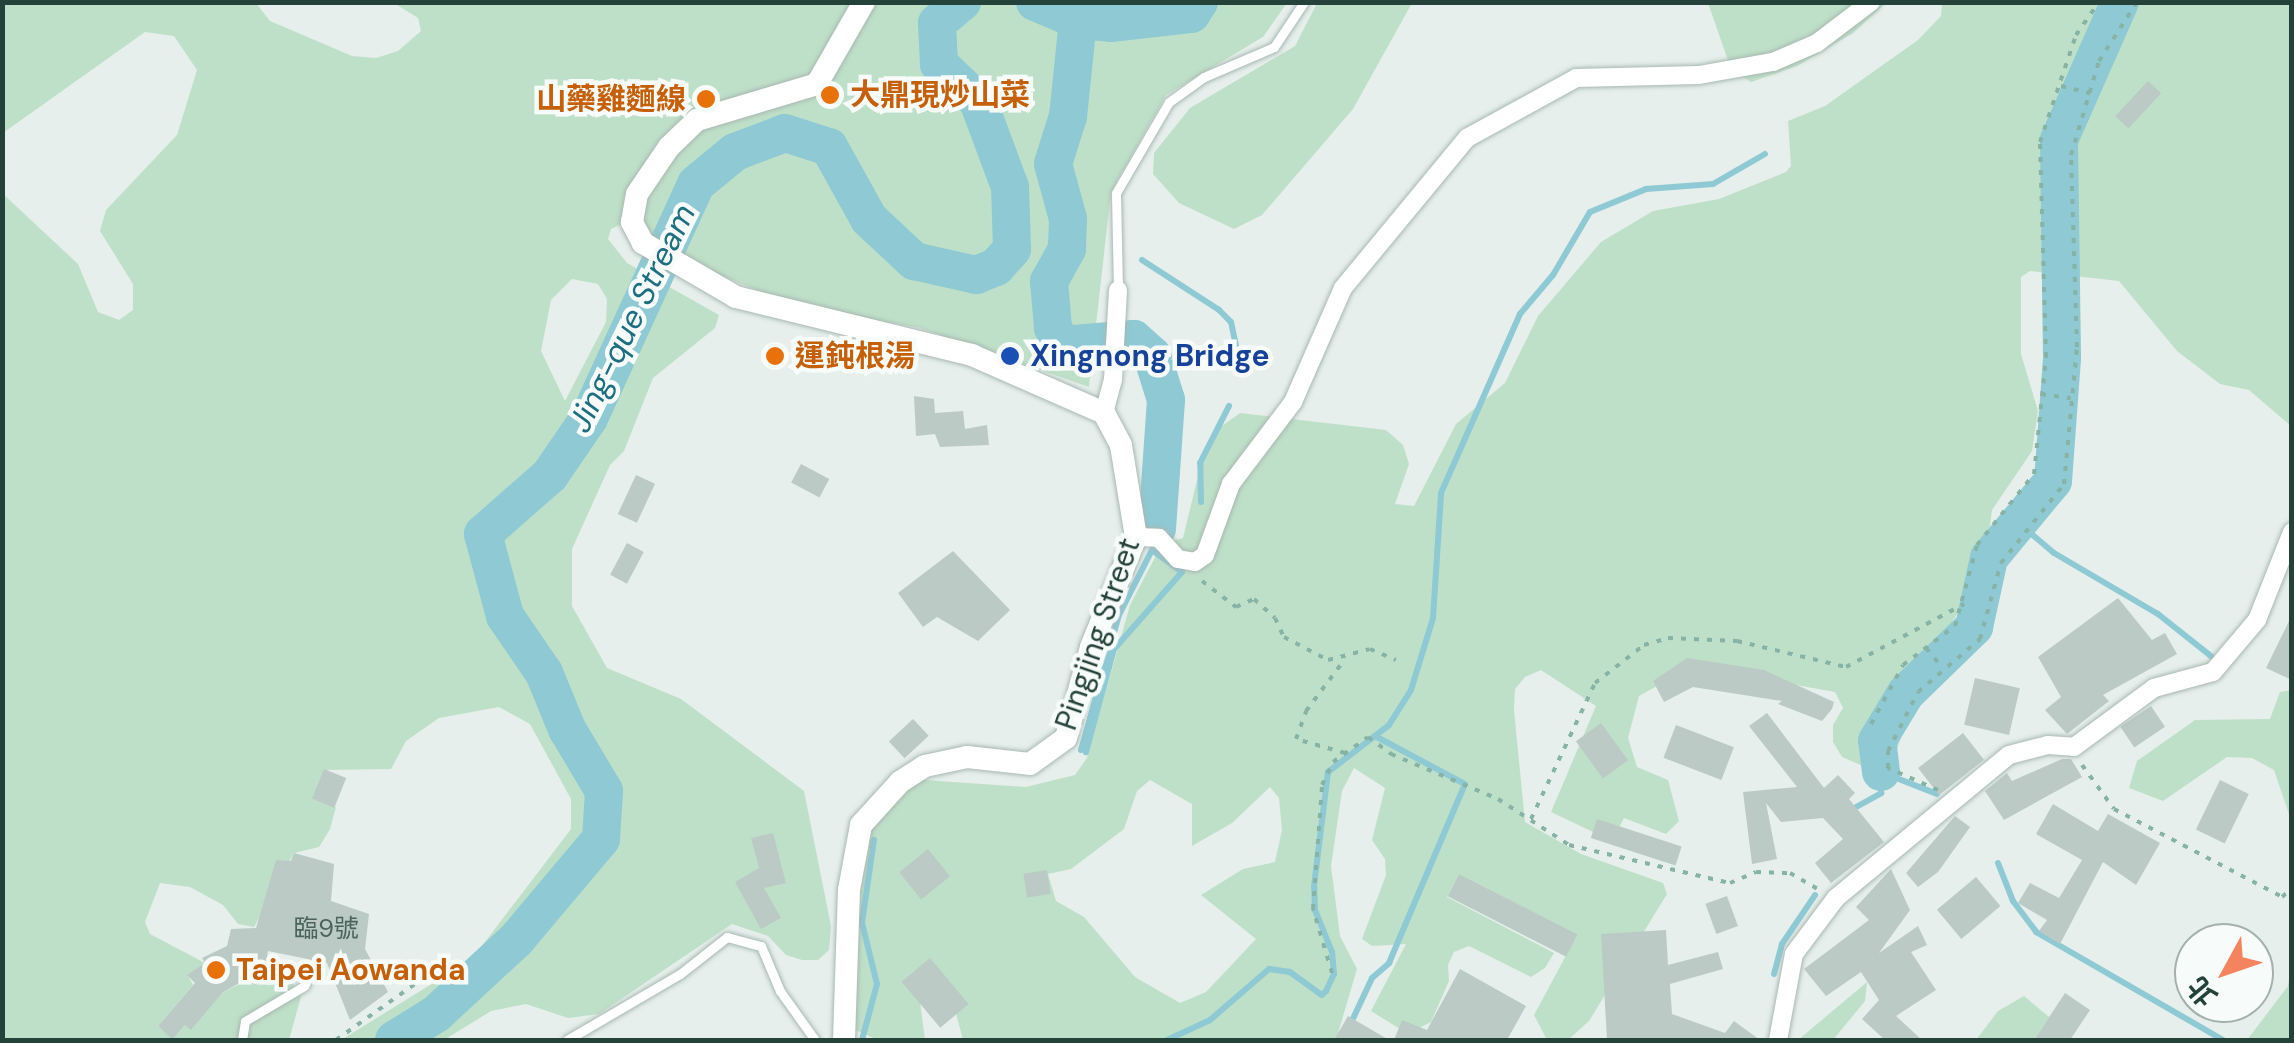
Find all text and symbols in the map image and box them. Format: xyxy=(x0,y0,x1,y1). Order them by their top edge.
place label: 大鼎現炒山菜 xyxy=(850,77,1030,113)
place label: 山藥雞麵線 xyxy=(536,81,686,117)
marker: 大鼎現炒山菜 xyxy=(819,84,841,106)
marker: 山藥雞麵線 xyxy=(695,88,717,110)
water label: Jing-que Stream xyxy=(560,198,704,438)
place label: 運鈍根湯 xyxy=(795,338,915,374)
place label: Xingnong Bridge xyxy=(1030,338,1270,374)
marker: 運鈍根湯 xyxy=(764,345,786,367)
marker: Xingnong Bridge xyxy=(999,345,1021,367)
street label: Pingjing Street xyxy=(1048,533,1148,735)
house number: 臨9號 xyxy=(293,914,359,944)
north arrow xyxy=(2174,923,2274,1023)
place label: Taipei Aowanda xyxy=(236,952,466,988)
marker: Taipei Aowanda xyxy=(205,959,227,981)
text: 北 xyxy=(2179,969,2225,1014)

